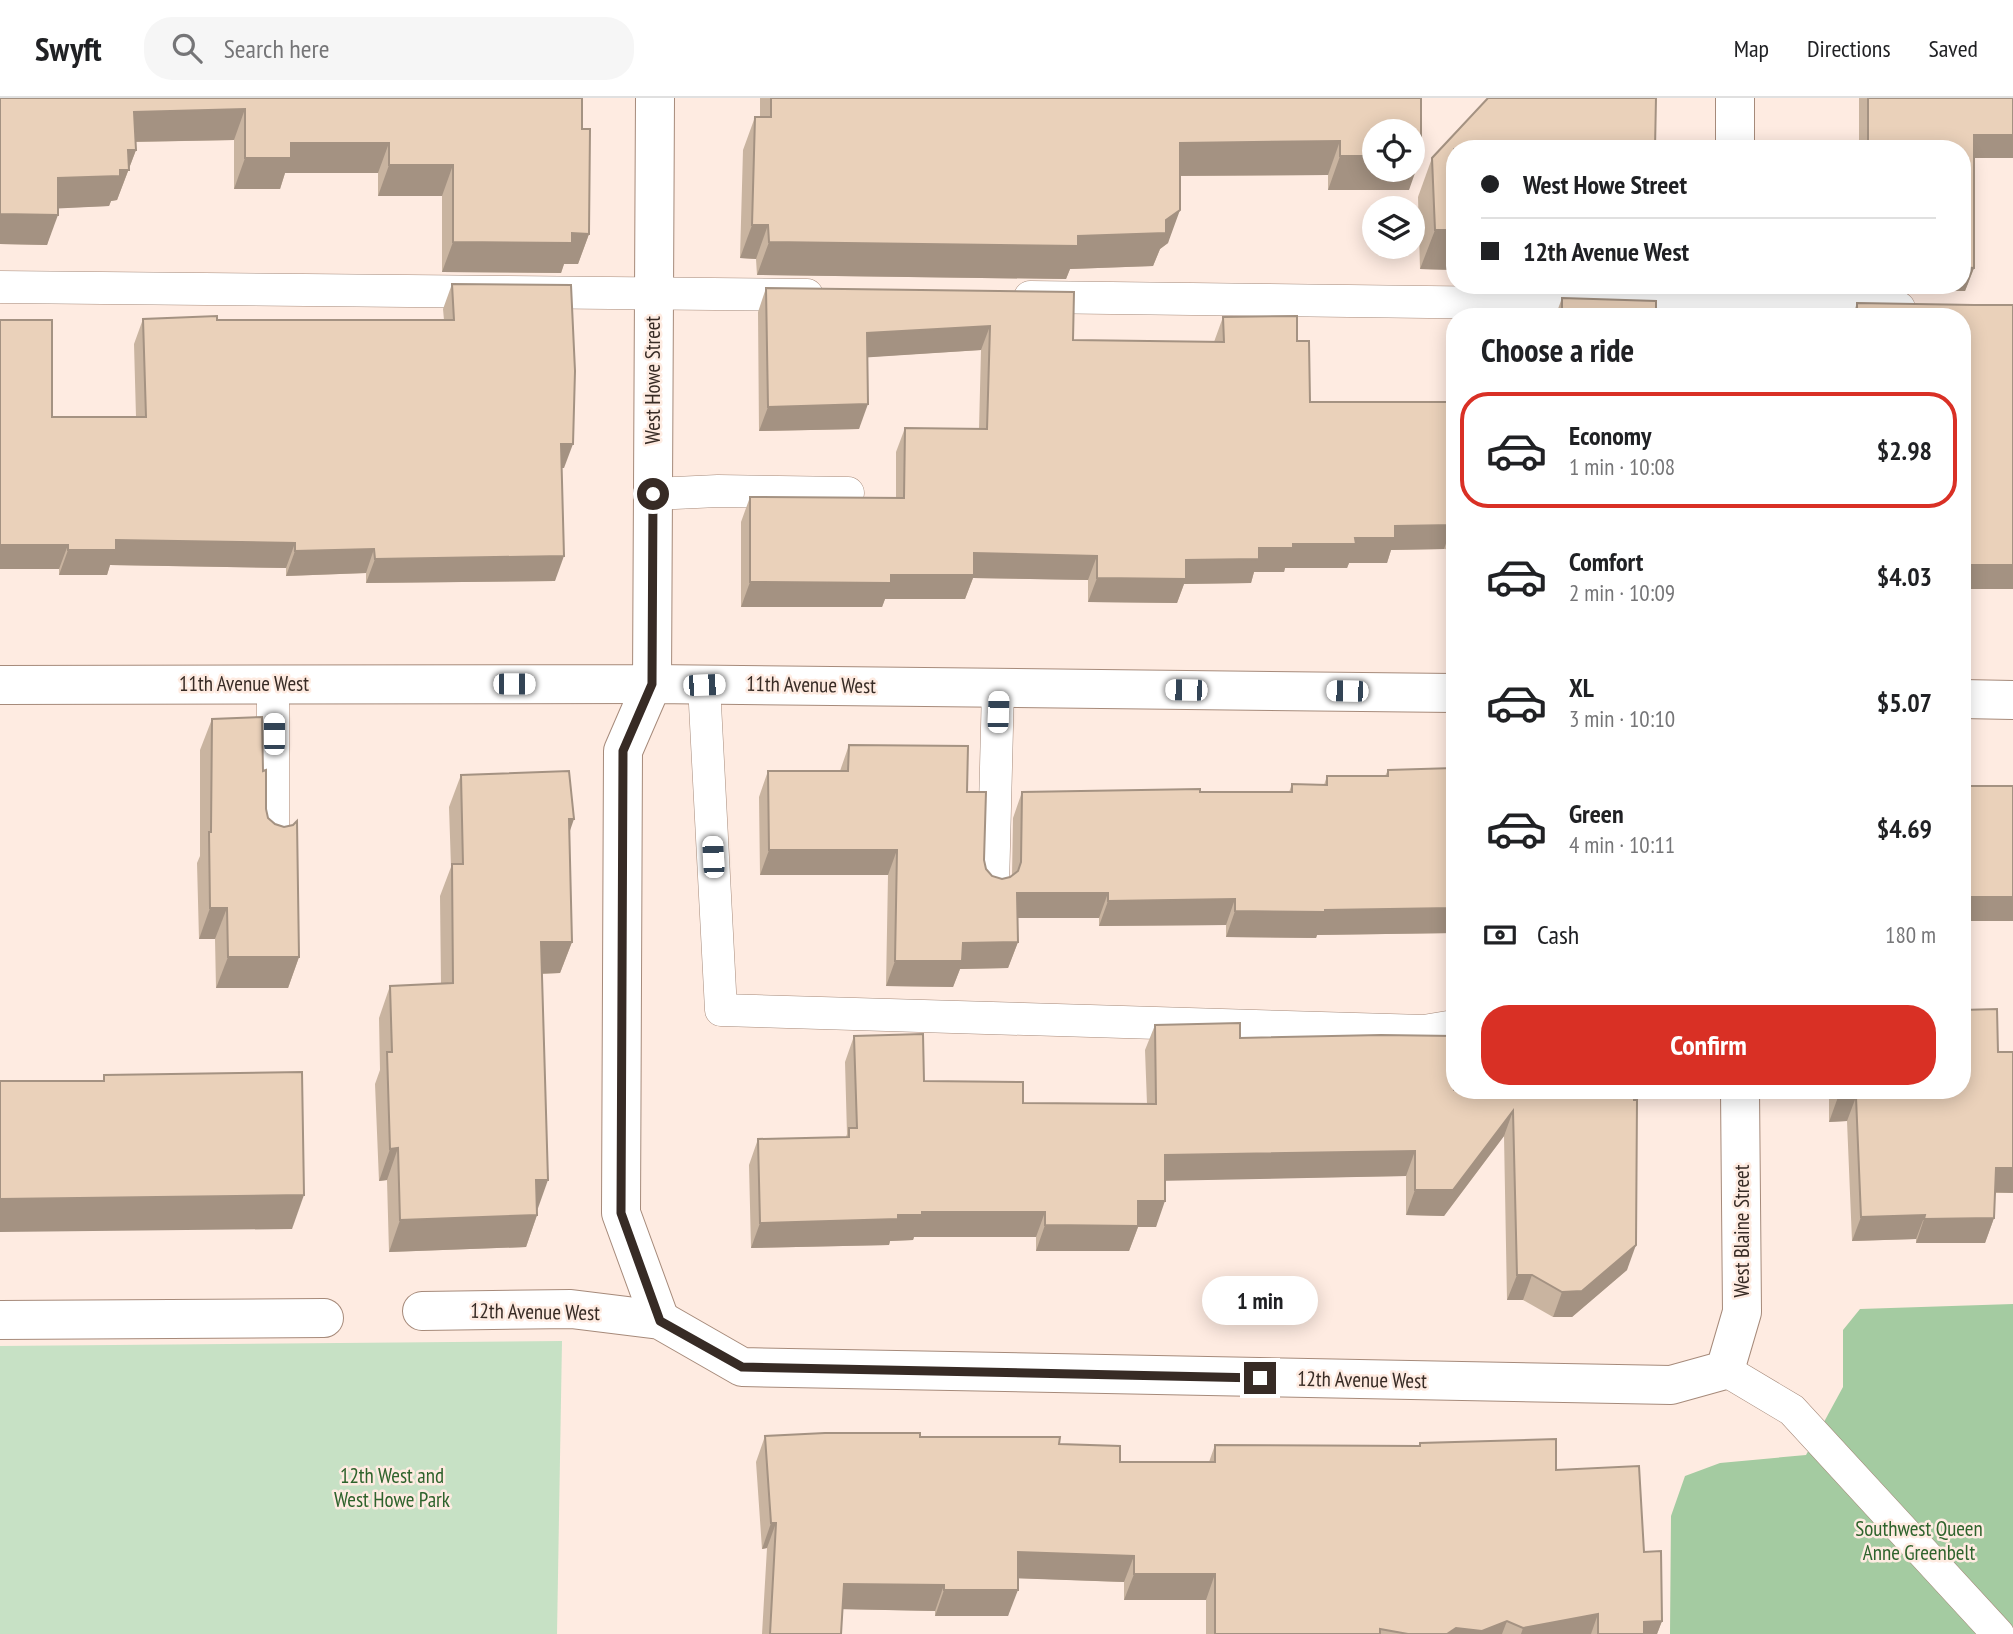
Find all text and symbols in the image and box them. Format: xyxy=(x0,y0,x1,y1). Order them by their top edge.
search box xyxy=(144,17,634,80)
text: Swyft xyxy=(35,27,102,70)
icon: search xyxy=(168,29,206,67)
text: Search here xyxy=(224,32,329,65)
text: Map xyxy=(1734,33,1769,64)
text: Directions xyxy=(1807,33,1891,64)
text: Saved xyxy=(1929,33,1978,64)
map controls xyxy=(1362,119,1425,259)
button: locate xyxy=(1362,119,1425,182)
text: West Howe Street xyxy=(1523,168,1687,201)
button: layers xyxy=(1362,196,1425,259)
text: 12th Avenue West xyxy=(1523,235,1689,268)
street label: West Howe Street xyxy=(639,316,666,444)
text: Choose a ride xyxy=(1481,329,1634,371)
icon: car xyxy=(1485,419,1548,482)
text: Economy xyxy=(1569,419,1651,452)
text: $2.98 xyxy=(1877,434,1932,467)
text: 1 min · 10:08 xyxy=(1569,452,1675,481)
route start xyxy=(637,478,669,510)
icon: car xyxy=(1485,545,1548,608)
text: Comfort xyxy=(1569,545,1643,578)
text: $4.03 xyxy=(1877,560,1932,593)
text: 2 min · 10:09 xyxy=(1569,578,1675,607)
street label: 11th Avenue West xyxy=(179,670,309,697)
street label: 11th Avenue West xyxy=(746,670,876,699)
icon: car xyxy=(1485,671,1548,734)
text: XL xyxy=(1569,671,1594,704)
car xyxy=(494,674,536,695)
car xyxy=(683,674,726,696)
car xyxy=(1165,679,1208,701)
car xyxy=(1326,680,1369,702)
text: $5.07 xyxy=(1877,686,1932,719)
car xyxy=(987,691,1010,733)
text: 3 min · 10:10 xyxy=(1569,704,1675,733)
car xyxy=(264,713,285,755)
icon: car xyxy=(1485,797,1548,860)
text: Green xyxy=(1569,797,1624,830)
text: $4.69 xyxy=(1877,812,1932,845)
text: 4 min · 10:11 xyxy=(1569,830,1675,859)
car xyxy=(702,835,725,879)
icon: cash xyxy=(1481,916,1519,954)
text: Cash xyxy=(1537,918,1579,951)
text: 180 m xyxy=(1885,920,1936,949)
button: Confirm xyxy=(1481,1005,1936,1085)
street label: West Blaine Street xyxy=(1728,1164,1755,1297)
callout: 1 min xyxy=(1202,1276,1318,1326)
text: 1 min xyxy=(1237,1286,1283,1315)
street label: 12th Avenue West xyxy=(470,1297,600,1326)
route end xyxy=(1244,1362,1276,1394)
street label: 12th Avenue West xyxy=(1297,1365,1427,1394)
park label: 12th West and West Howe Park xyxy=(334,1462,450,1513)
park label: Southwest Queen Anne Greenbelt xyxy=(1855,1515,1983,1566)

